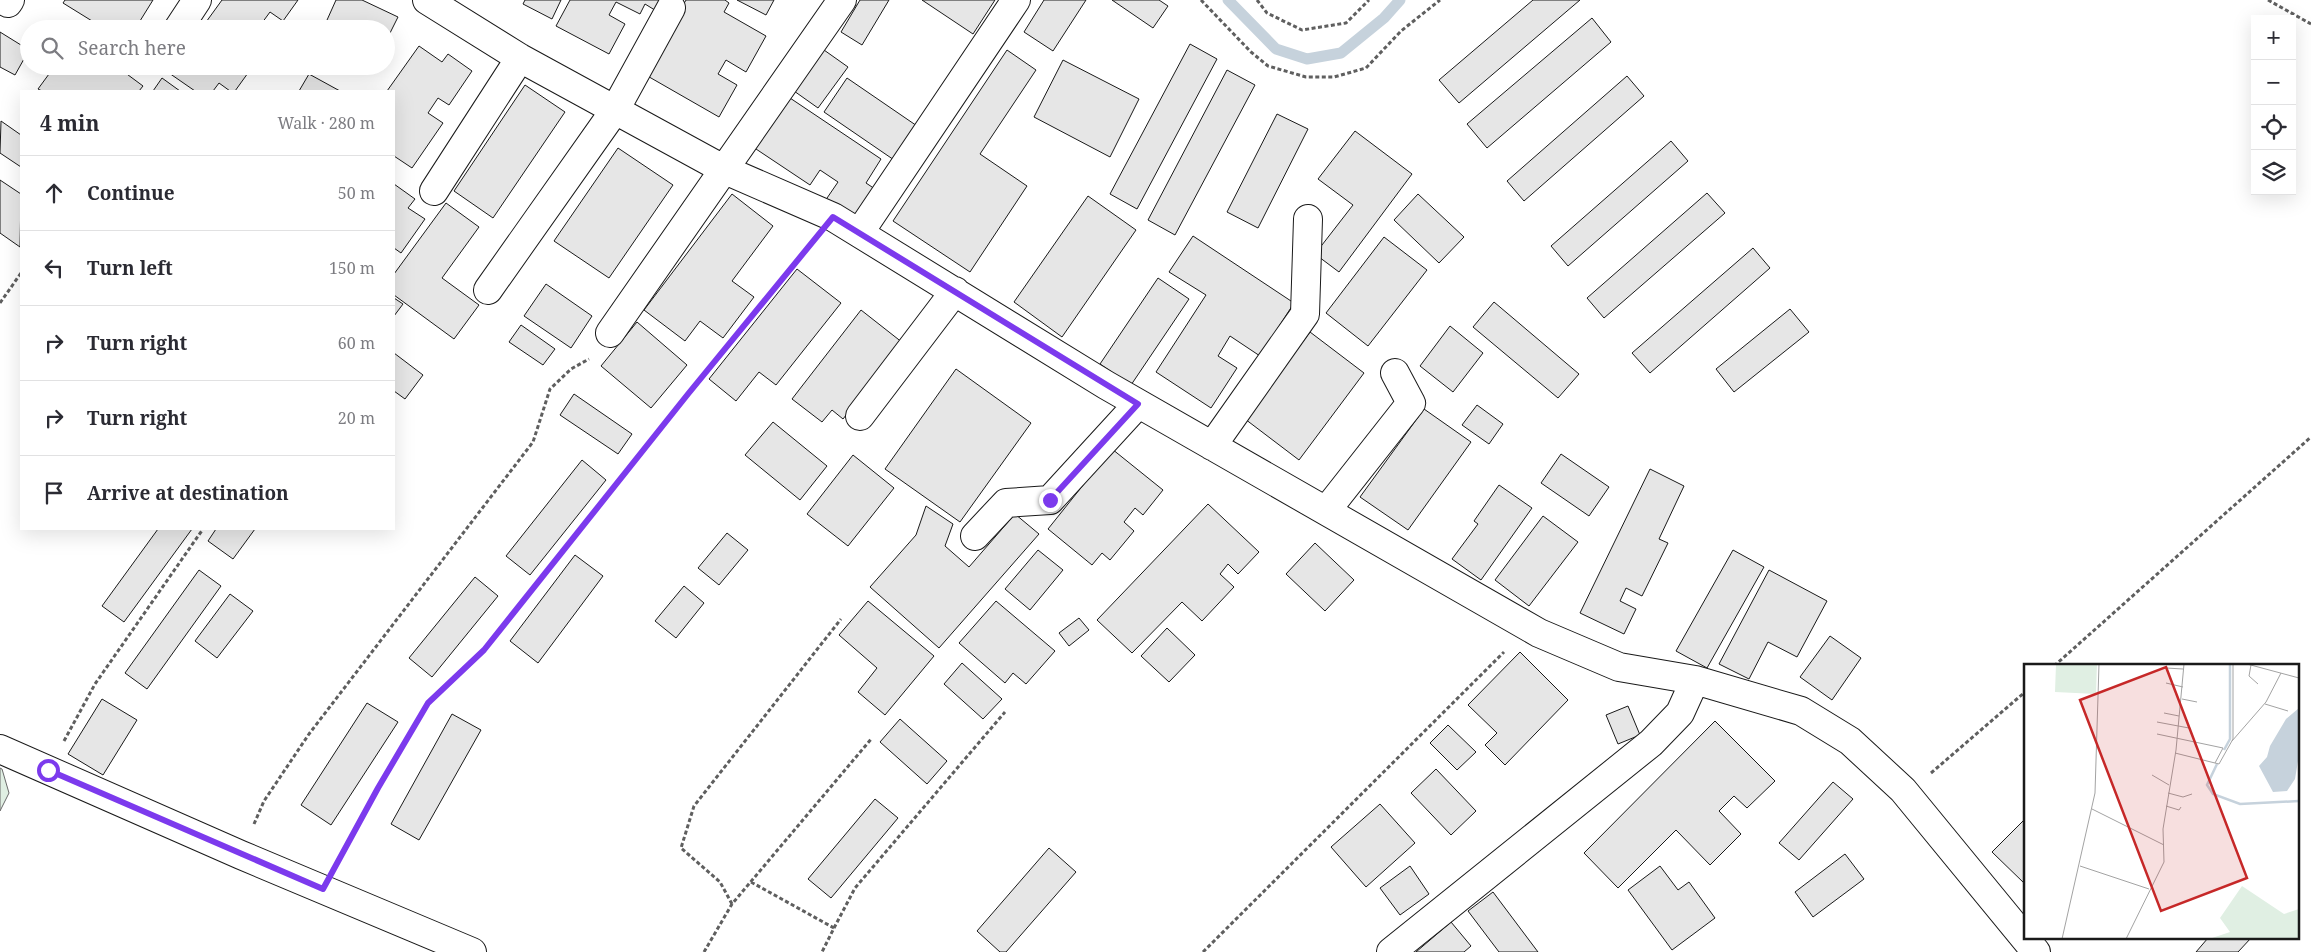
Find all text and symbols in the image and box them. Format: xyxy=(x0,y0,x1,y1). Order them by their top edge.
map controls xyxy=(2251,15,2296,195)
button: + xyxy=(2251,15,2296,60)
search box xyxy=(20,20,395,75)
icon: search xyxy=(38,34,66,62)
text: Search here xyxy=(78,35,186,61)
button: − xyxy=(2251,60,2296,105)
button: locate xyxy=(2251,105,2296,150)
text: 4 min xyxy=(40,109,99,137)
text: Walk · 280 m xyxy=(278,112,375,134)
button: layers xyxy=(2251,150,2296,195)
icon: ahead xyxy=(40,179,68,207)
text: Continue xyxy=(87,180,175,206)
text: 50 m xyxy=(338,182,375,204)
icon: left xyxy=(40,254,68,282)
text: Turn left xyxy=(87,255,173,281)
text: 150 m xyxy=(329,257,375,279)
icon: right xyxy=(40,329,68,357)
text: Turn right xyxy=(87,330,187,356)
text: 60 m xyxy=(338,332,375,354)
icon: right xyxy=(40,404,68,432)
text: Turn right xyxy=(87,405,187,431)
text: 20 m xyxy=(338,407,375,429)
icon: arrive xyxy=(40,479,68,507)
text: Arrive at destination xyxy=(87,480,289,506)
route end xyxy=(1039,489,1062,512)
inset map xyxy=(2024,664,2298,940)
route start xyxy=(37,759,60,782)

